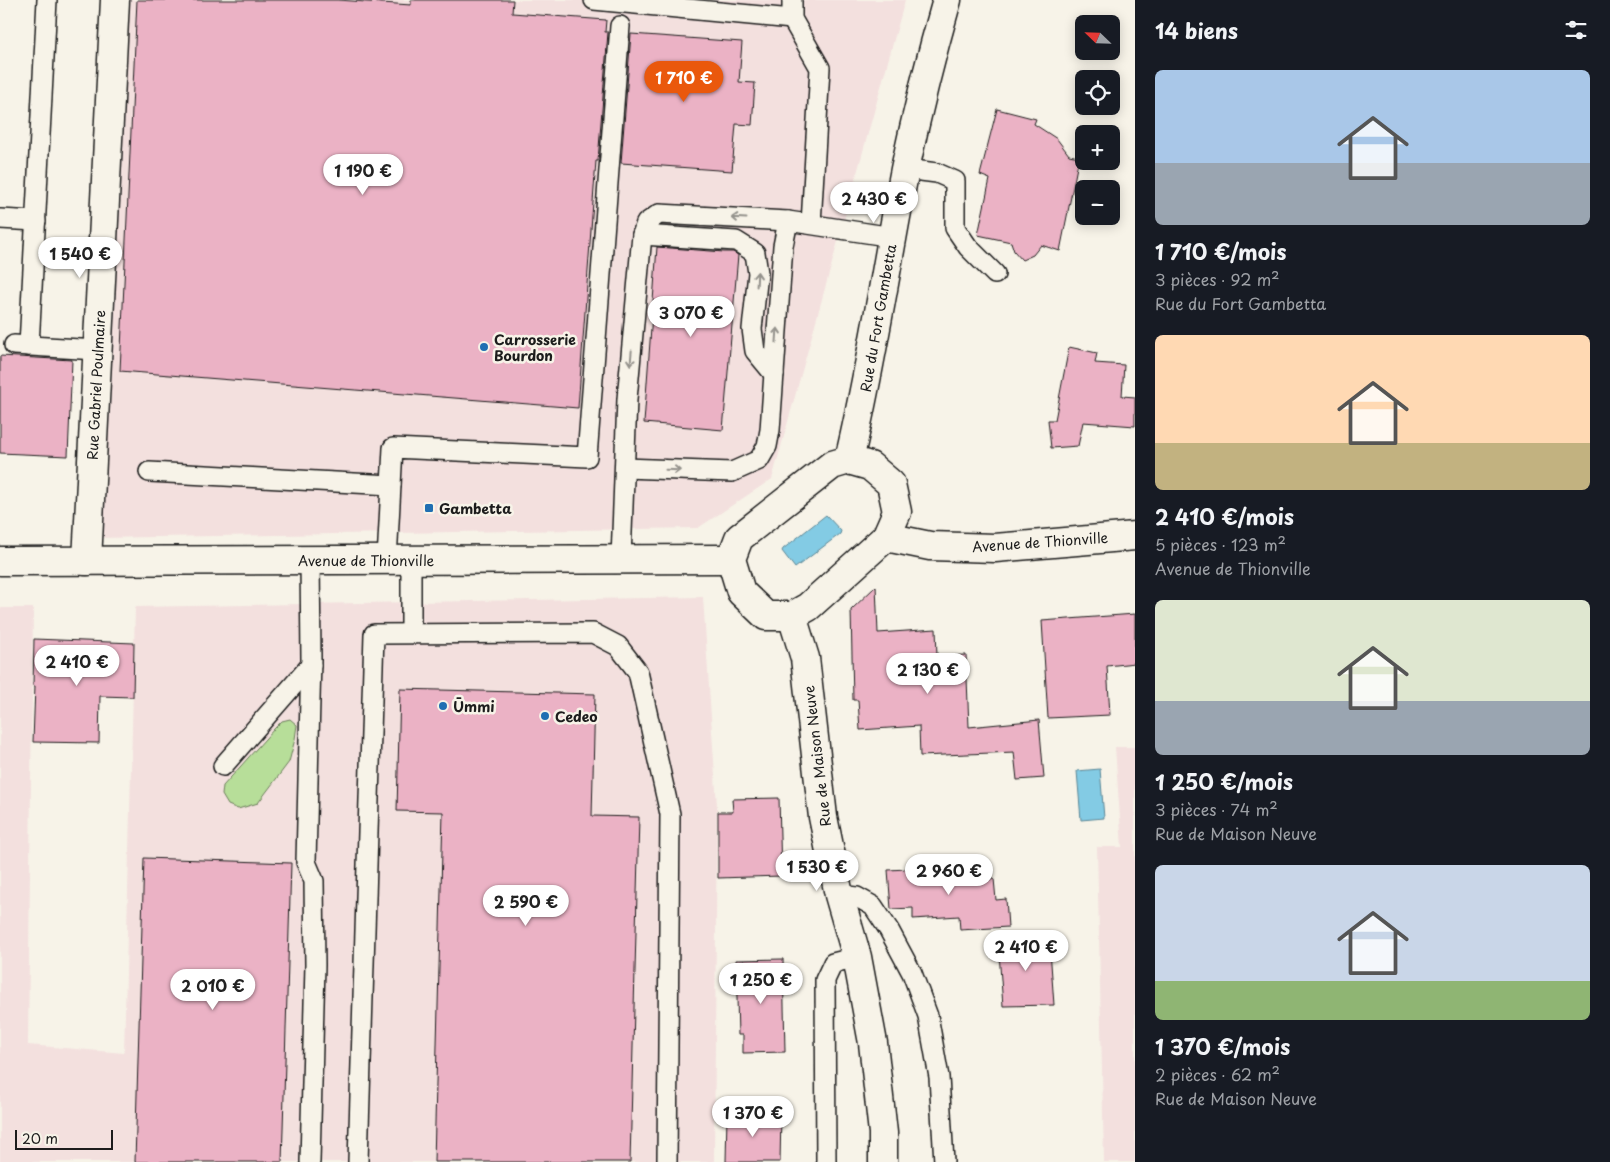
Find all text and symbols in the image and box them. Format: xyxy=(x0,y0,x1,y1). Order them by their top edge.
text: 14 biens xyxy=(1155,14,1238,46)
north arrow xyxy=(1075,15,1120,60)
map controls xyxy=(1075,15,1120,225)
icon: filters xyxy=(1562,16,1590,44)
pin: 1 710 € xyxy=(638,61,730,103)
text: 1 710 € xyxy=(655,65,713,89)
button: locate xyxy=(1075,70,1120,115)
icon: home xyxy=(1328,103,1418,193)
button: + xyxy=(1075,125,1120,170)
pin: 1 190 € xyxy=(317,154,409,196)
text: 1 190 € xyxy=(334,158,392,182)
button: − xyxy=(1075,180,1120,225)
pin: 2 430 € xyxy=(828,182,920,224)
text: 2 430 € xyxy=(841,186,907,210)
one-way arrow xyxy=(732,214,748,223)
text: 1 710 €/mois xyxy=(1155,235,1287,267)
pin: 1 540 € xyxy=(34,236,126,279)
text: 1 540 € xyxy=(49,241,111,265)
street label: Rue du Fort Gambetta xyxy=(855,242,901,394)
text: 3 pièces · 92 m² xyxy=(1155,267,1279,291)
one-way arrow xyxy=(753,272,762,288)
text: Rue du Fort Gambetta xyxy=(1155,291,1326,315)
pin: 3 070 € xyxy=(645,296,737,338)
text: 3 070 € xyxy=(659,300,723,324)
street label: Rue Gabriel Poulmaire xyxy=(82,309,110,461)
one-way arrow xyxy=(772,328,781,344)
place label: Carrosserie Bourdon xyxy=(494,329,576,366)
marker: Carrosserie Bourdon xyxy=(478,341,490,353)
one-way arrow xyxy=(626,350,636,366)
icon: home xyxy=(1328,368,1418,458)
one-way arrow xyxy=(665,465,681,474)
place label: Gambetta xyxy=(439,498,512,519)
text: 2 410 €/mois xyxy=(1155,500,1294,532)
marker: Gambetta xyxy=(423,502,435,514)
street label: Avenue de Thionville xyxy=(971,527,1109,557)
text: 5 pièces · 123 m² xyxy=(1155,532,1286,556)
street label: Avenue de Thionville xyxy=(298,550,434,571)
text: Avenue de Thionville xyxy=(1155,556,1311,580)
icon: home xyxy=(1328,633,1418,723)
pin: 2 410 € xyxy=(31,644,123,687)
text: 2 410 € xyxy=(45,649,109,673)
pin: 2 130 € xyxy=(882,652,974,695)
text: 2 130 € xyxy=(897,657,959,681)
street label: Rue de Maison Neuve xyxy=(798,684,836,828)
place label: Ūmmi xyxy=(453,696,495,717)
marker: Ūmmi xyxy=(437,700,449,712)
place label: Cedeo xyxy=(555,706,598,727)
marker: Cedeo xyxy=(539,710,551,722)
text: 1 250 €/mois xyxy=(1155,765,1293,797)
text: 3 pièces · 74 m² xyxy=(1155,797,1278,821)
text: Rue de Maison Neuve xyxy=(1155,821,1317,845)
pin: 1 530 € xyxy=(771,850,863,892)
text: 1 530 € xyxy=(787,854,848,878)
pin: 2 960 € xyxy=(903,854,995,896)
text: 2 960 € xyxy=(916,858,982,882)
pin: 2 590 € xyxy=(480,884,572,927)
text: 2 590 € xyxy=(494,889,558,913)
icon: home xyxy=(1328,898,1418,988)
pin: 2 410 € xyxy=(980,930,1072,972)
text: 2 410 € xyxy=(994,934,1058,958)
pin: 1 250 € xyxy=(715,962,807,1005)
text: 1 250 € xyxy=(730,967,792,991)
pin: 2 010 € xyxy=(167,968,259,1011)
text: 2 010 € xyxy=(181,973,245,997)
text: 1 370 €/mois xyxy=(1155,1030,1290,1062)
text: 2 pièces · 62 m² xyxy=(1155,1062,1280,1086)
text: Rue de Maison Neuve xyxy=(1155,1086,1317,1110)
pin: 1 370 € xyxy=(707,1096,799,1138)
text: 1 370 € xyxy=(723,1100,783,1124)
scale bar xyxy=(15,1127,112,1150)
text: 20 m xyxy=(22,1128,58,1149)

